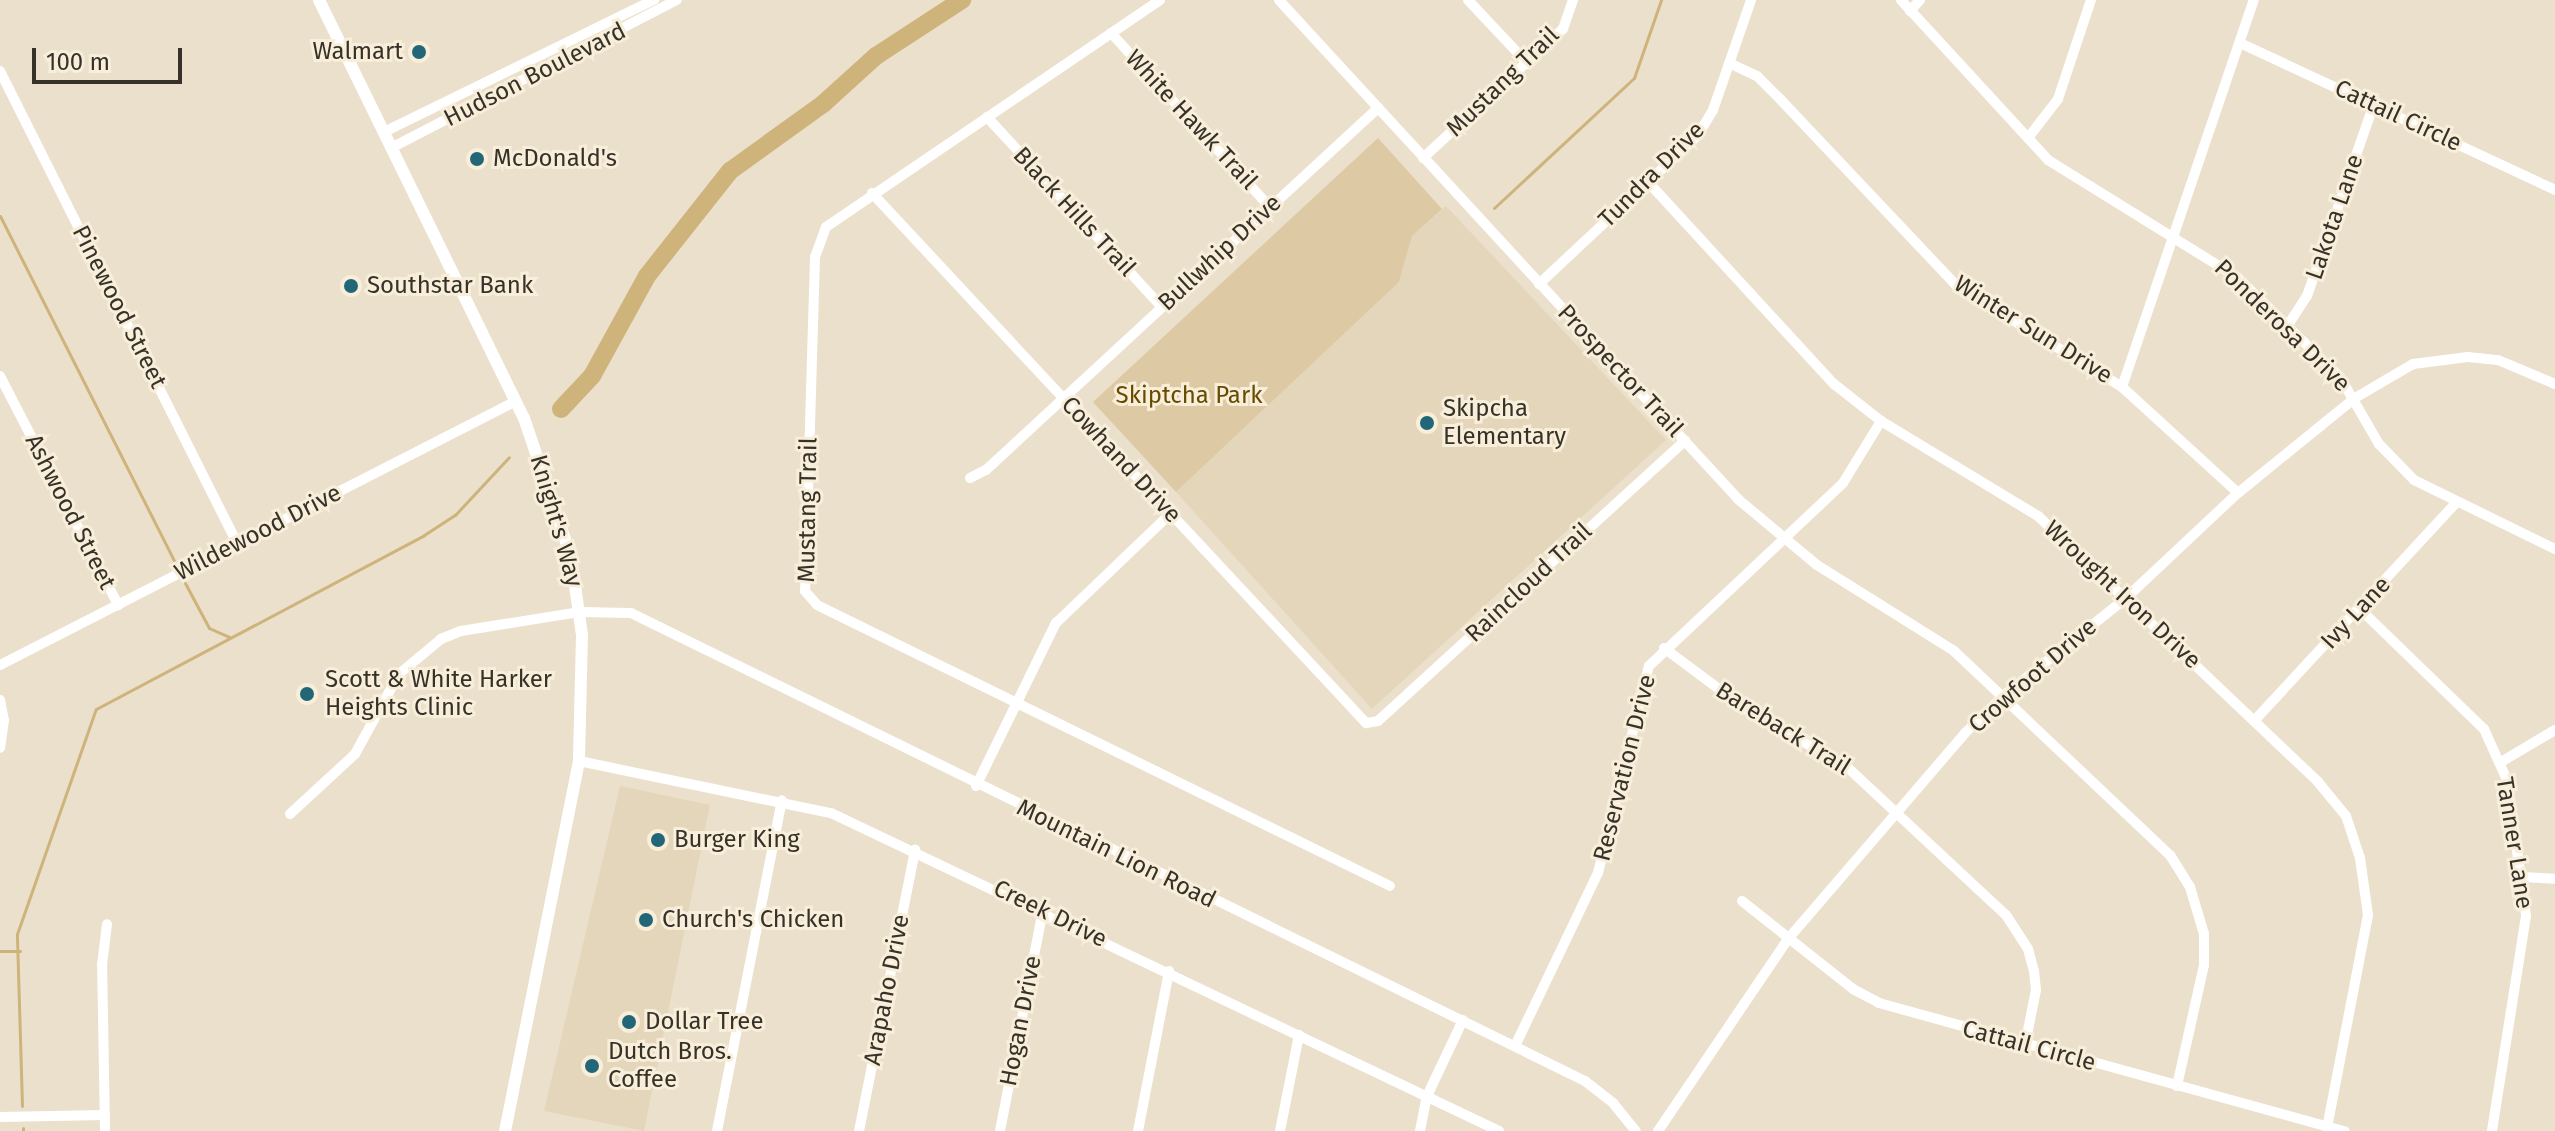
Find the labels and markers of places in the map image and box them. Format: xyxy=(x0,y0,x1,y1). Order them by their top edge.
place label: Walmart xyxy=(312,38,403,66)
marker: Walmart xyxy=(410,43,428,61)
place label: McDonald's xyxy=(493,145,617,173)
marker: McDonald's xyxy=(468,150,486,168)
place label: Southstar Bank xyxy=(367,272,533,300)
marker: Southstar Bank xyxy=(342,277,360,295)
place label: Skipcha Elementary xyxy=(1443,395,1566,451)
marker: Skipcha Elementary xyxy=(1418,414,1436,432)
place label: Scott & White Harker Heights Clinic xyxy=(325,666,552,722)
marker: Scott & White Harker Heights Clinic xyxy=(296,683,318,705)
place label: Burger King xyxy=(674,826,800,854)
marker: Burger King xyxy=(649,831,667,849)
place label: Church's Chicken xyxy=(662,906,844,934)
marker: Church's Chicken xyxy=(637,911,655,929)
place label: Dollar Tree xyxy=(645,1008,763,1036)
marker: Dollar Tree xyxy=(620,1013,638,1031)
place label: Dutch Bros. Coffee xyxy=(608,1038,732,1094)
marker: Dutch Bros. Coffee xyxy=(583,1057,601,1075)

